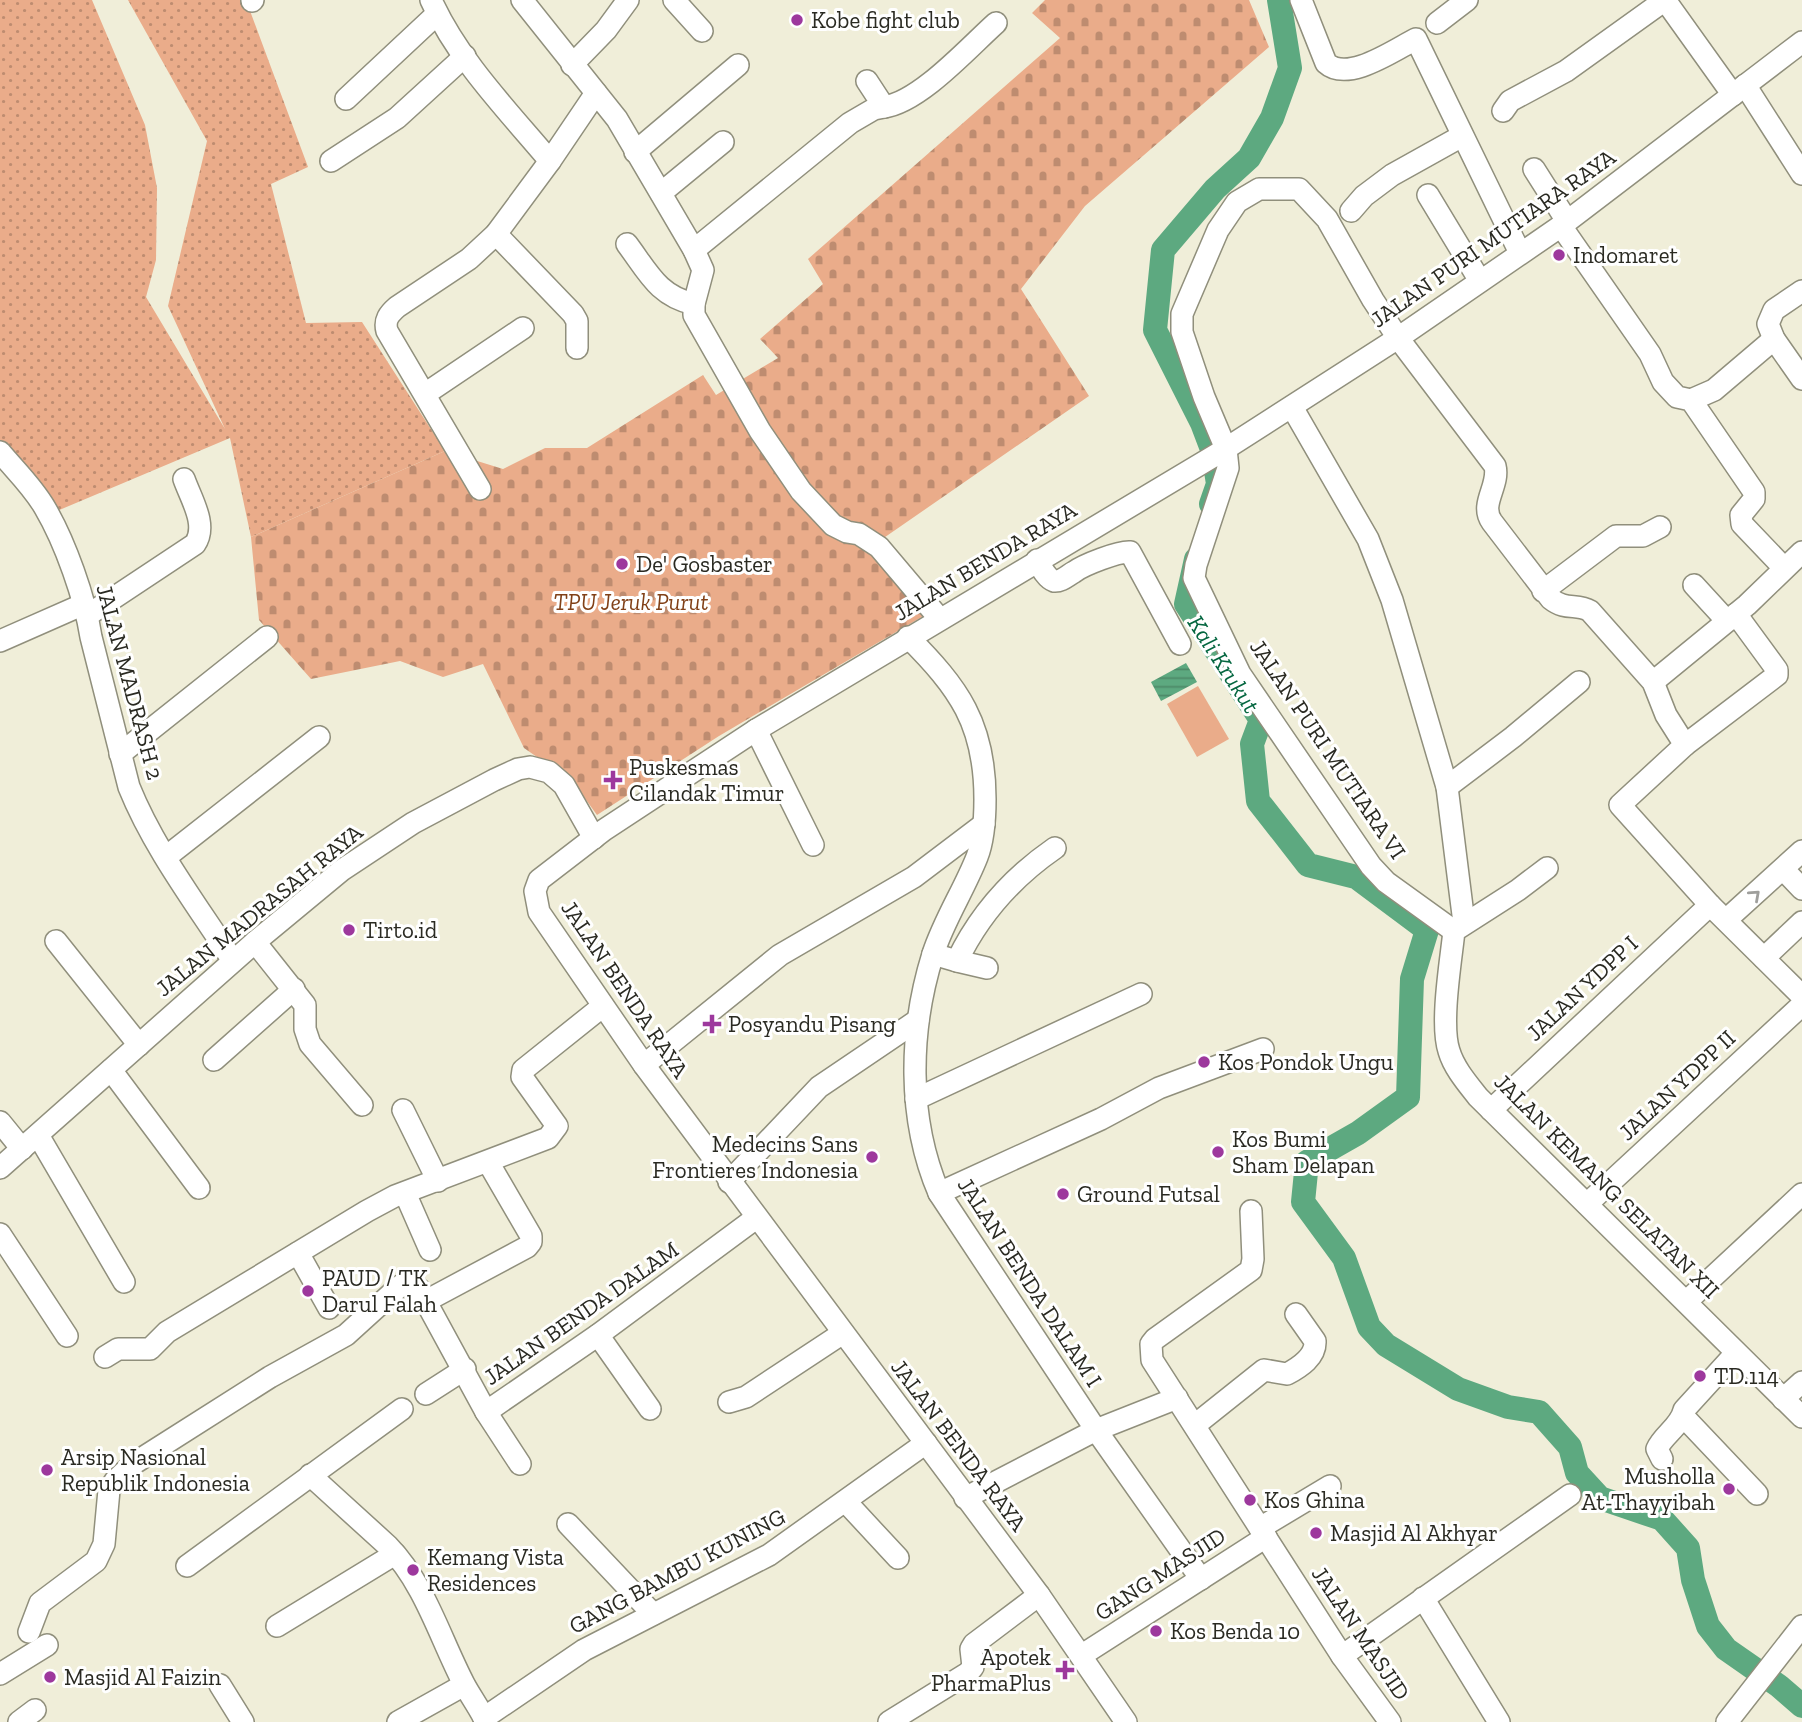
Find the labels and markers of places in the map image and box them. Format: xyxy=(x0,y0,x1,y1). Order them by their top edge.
place label: Kobe fight club xyxy=(811,6,960,34)
marker: Kobe fight club xyxy=(789,12,805,28)
place label: Indomaret xyxy=(1573,241,1678,269)
marker: Indomaret xyxy=(1551,247,1567,263)
place label: De' Gosbaster xyxy=(636,550,773,578)
marker: De' Gosbaster xyxy=(614,556,630,572)
place label: Puskesmas Cilandak Timur xyxy=(629,753,784,807)
marker: Puskesmas Cilandak Timur xyxy=(603,770,623,790)
place label: Tirto.id xyxy=(363,916,438,944)
marker: Tirto.id xyxy=(341,922,357,938)
place label: Posyandu Pisang xyxy=(728,1010,896,1038)
marker: Posyandu Pisang xyxy=(702,1014,722,1034)
place label: Kos Pondok Ungu xyxy=(1218,1048,1393,1076)
marker: Kos Pondok Ungu xyxy=(1196,1054,1212,1070)
place label: Kos Bumi Sham Delapan xyxy=(1232,1125,1375,1179)
place label: Medecins Sans Frontieres Indonesia xyxy=(652,1130,858,1184)
marker: Kos Bumi Sham Delapan xyxy=(1210,1144,1226,1160)
marker: Medecins Sans Frontieres Indonesia xyxy=(864,1149,880,1165)
place label: Ground Futsal xyxy=(1077,1180,1220,1208)
marker: Ground Futsal xyxy=(1055,1186,1071,1202)
place label: PAUD / TK Darul Falah xyxy=(322,1264,437,1318)
marker: PAUD / TK Darul Falah xyxy=(300,1283,316,1299)
place label: TD.114 xyxy=(1714,1362,1779,1390)
marker: TD.114 xyxy=(1692,1368,1708,1384)
place label: Arsip Nasional Republik Indonesia xyxy=(61,1443,250,1497)
marker: Arsip Nasional Republik Indonesia xyxy=(39,1462,55,1478)
place label: Musholla At-Thayyibah xyxy=(1582,1462,1715,1516)
marker: Musholla At-Thayyibah xyxy=(1721,1481,1737,1497)
place label: Kos Ghina xyxy=(1264,1486,1365,1514)
marker: Kos Ghina xyxy=(1242,1492,1258,1508)
place label: Masjid Al Akhyar xyxy=(1330,1519,1498,1547)
marker: Masjid Al Akhyar xyxy=(1308,1525,1324,1541)
place label: Kemang Vista Residences xyxy=(427,1543,564,1597)
marker: Kemang Vista Residences xyxy=(405,1562,421,1578)
place label: Kos Benda 10 xyxy=(1170,1617,1300,1645)
marker: Kos Benda 10 xyxy=(1148,1623,1164,1639)
place label: Apotek PharmaPlus xyxy=(931,1643,1051,1697)
marker: Apotek PharmaPlus xyxy=(1057,1662,1073,1678)
place label: Masjid Al Faizin xyxy=(64,1663,221,1691)
marker: Masjid Al Faizin xyxy=(42,1669,58,1685)

